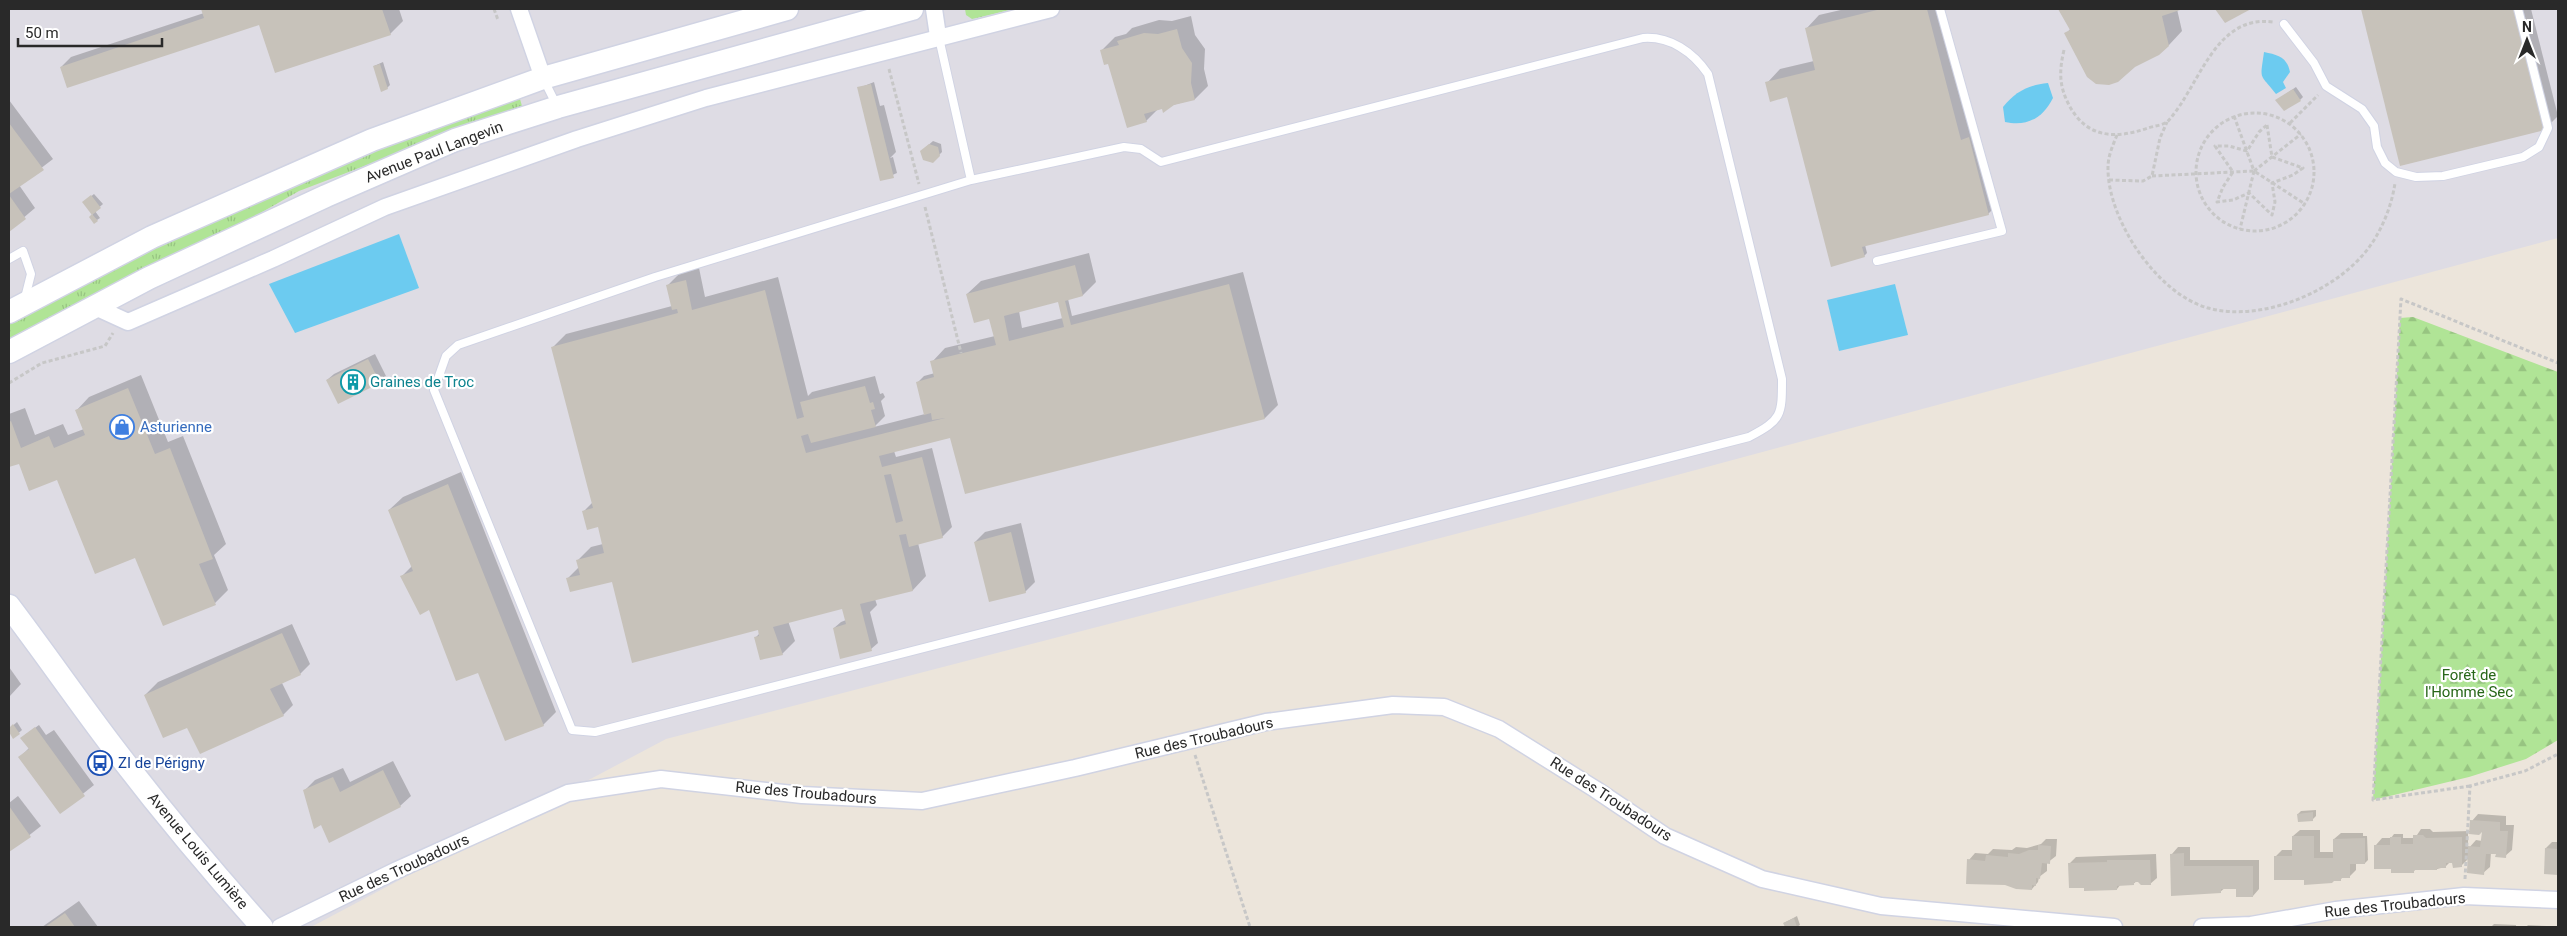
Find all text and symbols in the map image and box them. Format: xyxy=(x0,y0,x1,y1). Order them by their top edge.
scale bar xyxy=(18,15,161,47)
north arrow xyxy=(2502,15,2552,65)
text: N xyxy=(2522,19,2532,35)
text: 50 m xyxy=(25,24,59,42)
street label: Avenue Paul Langevin xyxy=(363,117,505,187)
building icon: Graines de Troc xyxy=(340,369,366,395)
place label: Graines de Troc xyxy=(370,373,474,391)
shop icon: Asturienne xyxy=(109,414,135,440)
place label: Asturienne xyxy=(140,418,212,436)
park label: Forêt de l'Homme Sec xyxy=(2425,666,2513,701)
street label: Rue des Troubadours xyxy=(1133,713,1275,763)
bus stop icon: ZI de Périgny xyxy=(87,750,113,776)
street label: Rue des Troubadours xyxy=(1547,753,1675,845)
place label: ZI de Périgny xyxy=(118,754,205,772)
street label: Rue des Troubadours xyxy=(735,778,877,808)
street label: Avenue Louis Lumière xyxy=(144,789,252,913)
street label: Rue des Troubadours xyxy=(336,830,472,906)
street label: Rue des Troubadours xyxy=(2324,889,2466,921)

